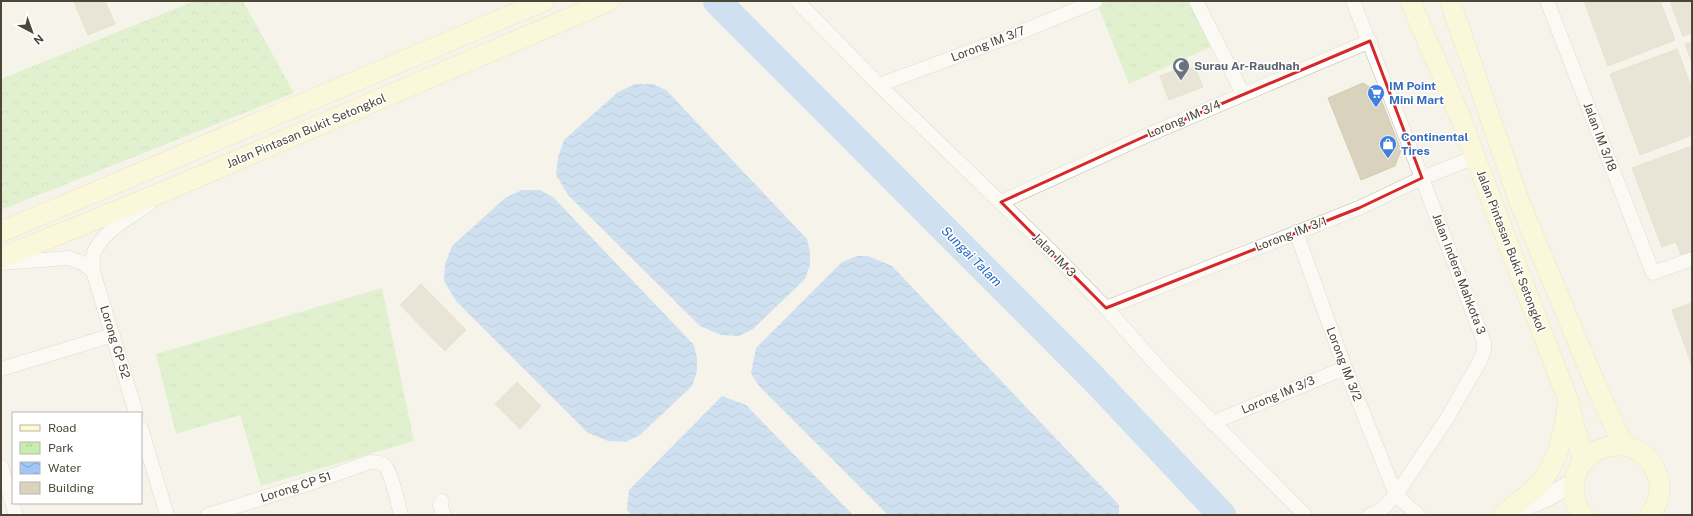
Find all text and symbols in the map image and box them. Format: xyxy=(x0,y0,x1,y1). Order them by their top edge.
north arrow xyxy=(12,12,52,52)
street label: Lorong IM 3/7 xyxy=(949,23,1027,65)
text: N xyxy=(31,32,46,47)
mosque icon: Surau Ar-Raudhah xyxy=(1171,56,1191,81)
place label: Surau Ar-Raudhah xyxy=(1194,59,1300,73)
place label: IM Point Mini Mart xyxy=(1389,79,1444,107)
supermarket icon: IM Point Mini Mart xyxy=(1366,83,1386,108)
street label: Jalan Pintasan Bukit Setongkol xyxy=(224,91,388,171)
street label: Lorong IM 3/4 xyxy=(1145,97,1223,141)
street label: Jalan IM 3/18 xyxy=(1580,101,1620,174)
place label: Continental Tires xyxy=(1401,130,1468,158)
shop icon: Continental Tires xyxy=(1378,134,1398,159)
street label: Jalan Pintasan Bukit Setongkol xyxy=(1474,168,1548,334)
street label: Jalan Indera Mahkota 3 xyxy=(1429,212,1489,336)
street label: Lorong IM 3/1 xyxy=(1253,214,1329,254)
water label: Sungai Talam xyxy=(938,223,1005,290)
street label: Jalan IM 3 xyxy=(1029,230,1079,280)
street label: Lorong CP 52 xyxy=(97,304,133,380)
street label: Lorong IM 3/2 xyxy=(1323,325,1365,403)
street label: Lorong IM 3/3 xyxy=(1239,373,1317,417)
legend xyxy=(12,412,142,504)
text: Road xyxy=(48,421,76,435)
text: Park xyxy=(48,441,74,455)
text: Water xyxy=(48,461,82,475)
street label: Lorong CP 51 xyxy=(259,469,333,505)
text: Building xyxy=(48,481,94,495)

